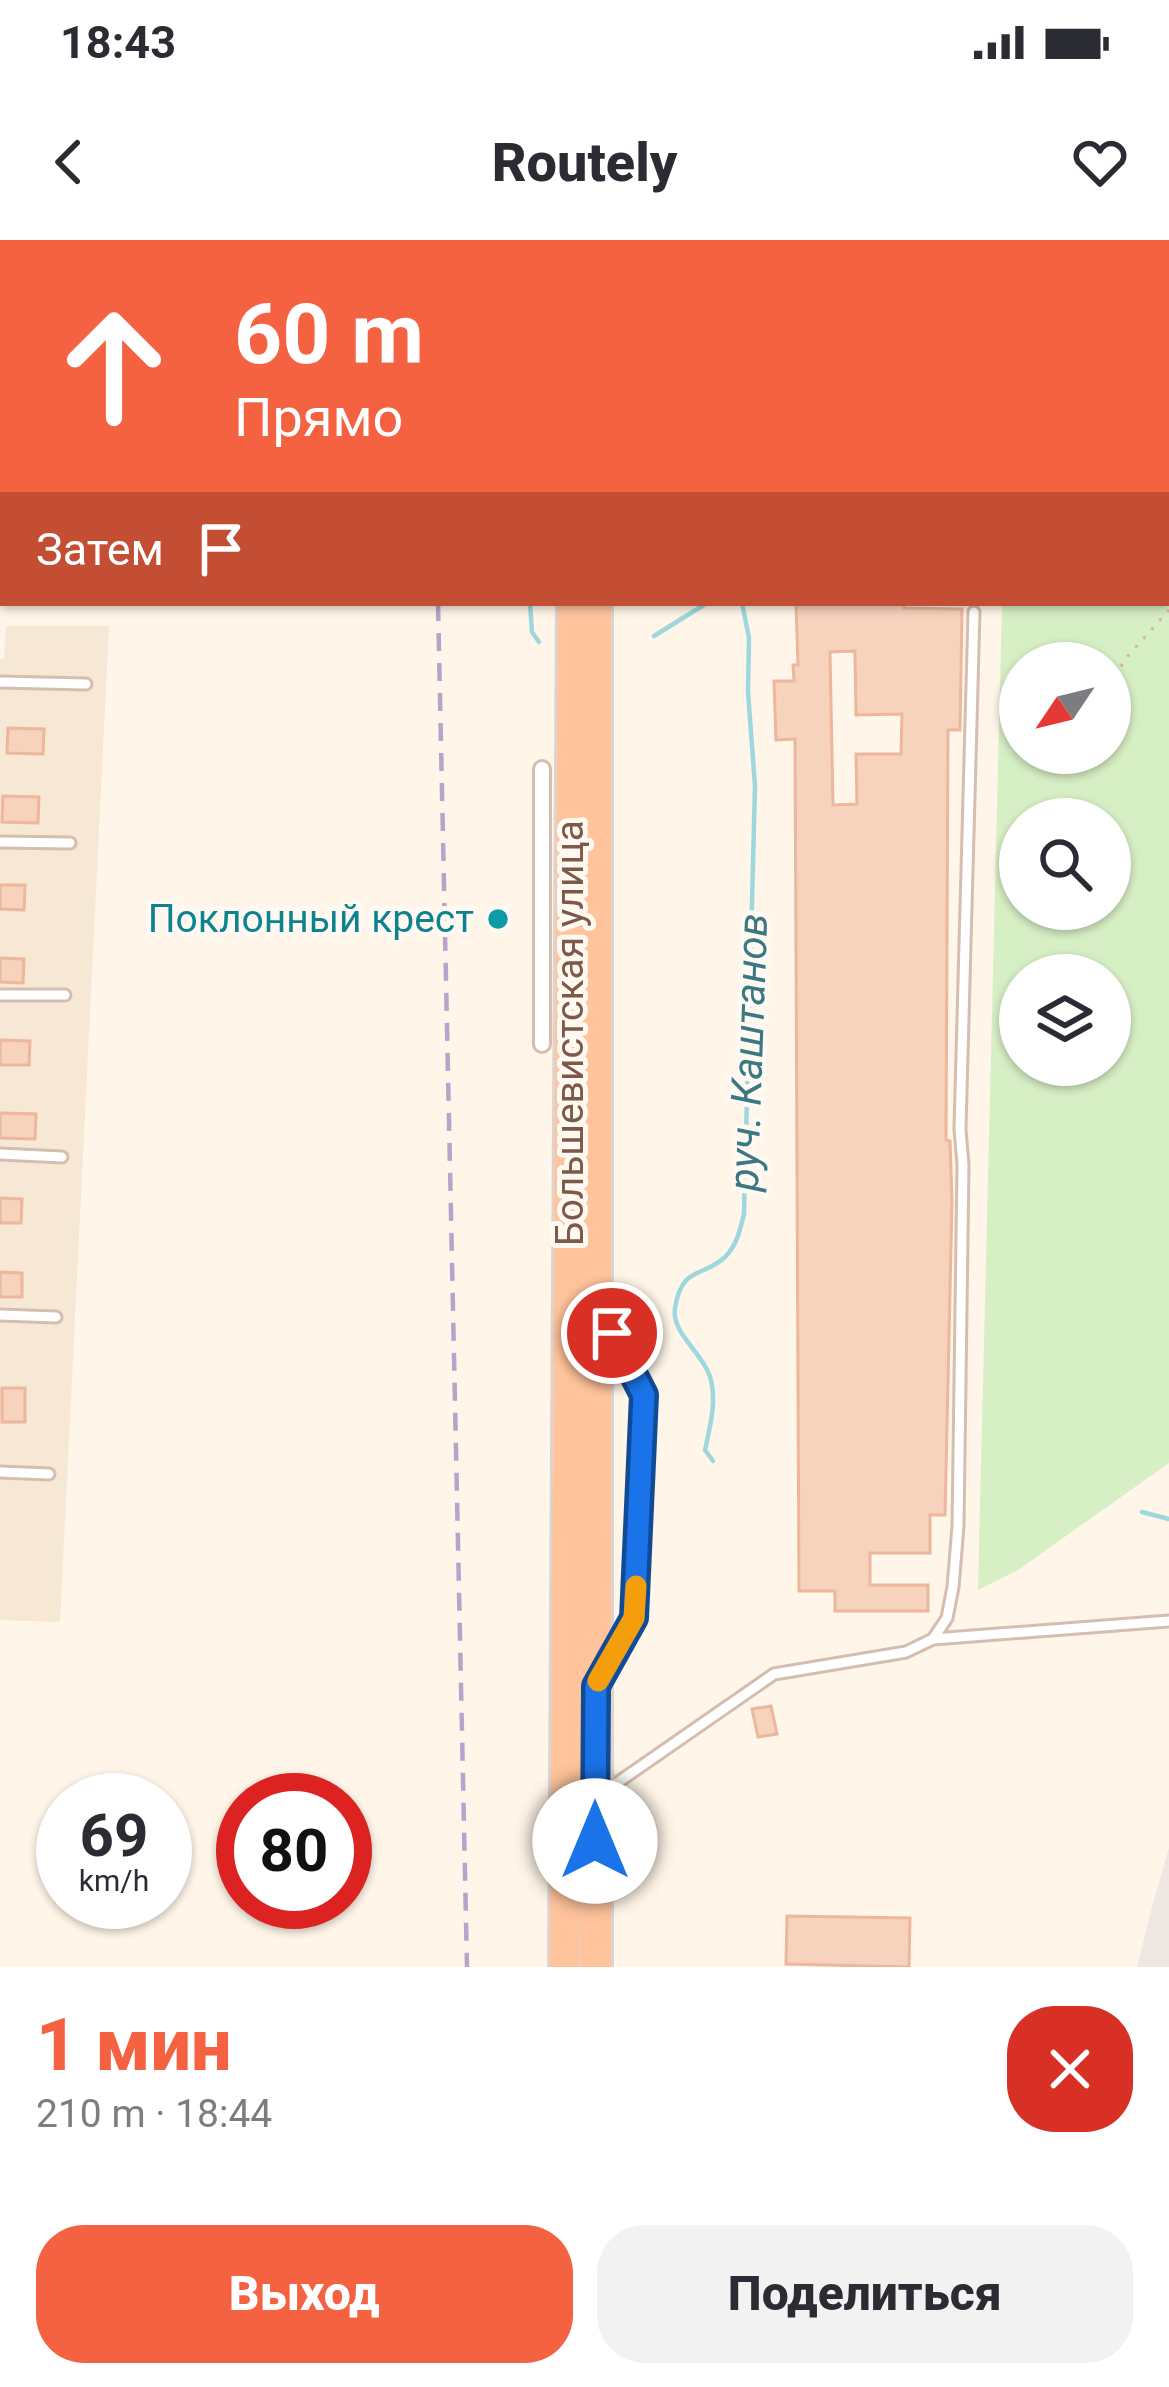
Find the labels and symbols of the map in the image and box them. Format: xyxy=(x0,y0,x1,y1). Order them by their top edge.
north arrow xyxy=(999,642,1131,774)
street label: Большевистская улица xyxy=(547,820,593,1246)
place label: Поклонный крест xyxy=(148,896,474,942)
marker: Поклонный крест xyxy=(485,906,511,932)
water label: руч. Каштанов xyxy=(719,912,777,1193)
pin xyxy=(561,1282,663,1384)
speed limit sign: 80 xyxy=(216,1773,372,1929)
position arrow xyxy=(532,1778,658,1904)

